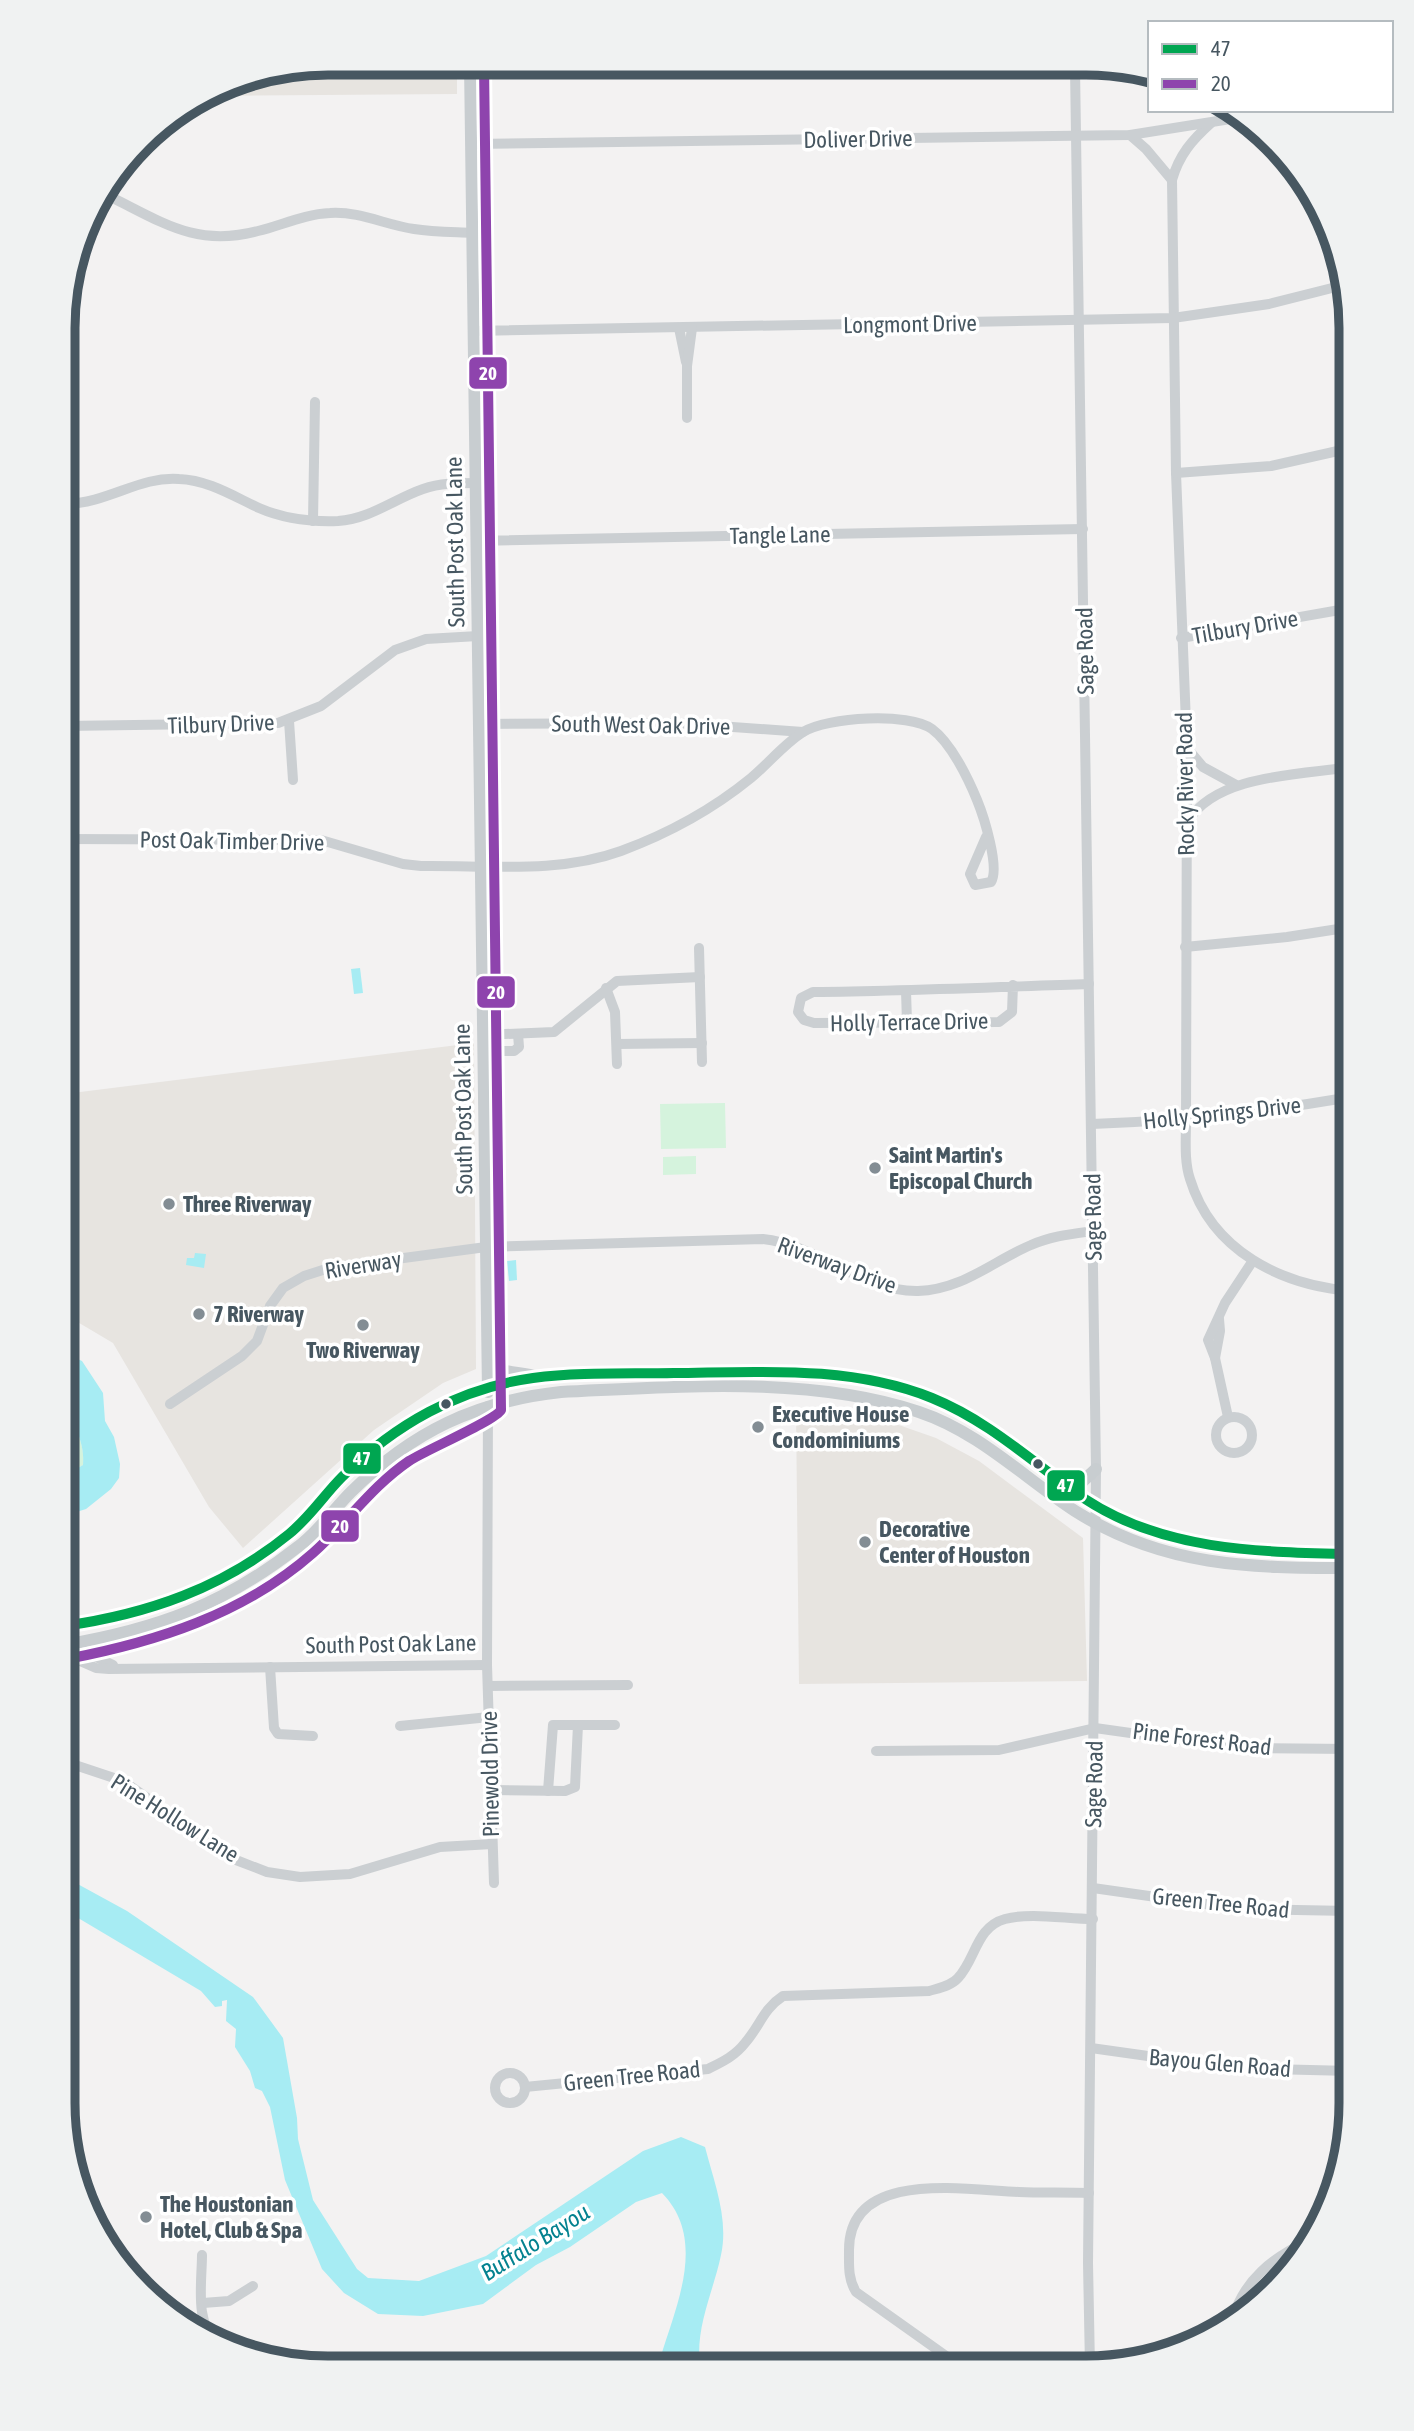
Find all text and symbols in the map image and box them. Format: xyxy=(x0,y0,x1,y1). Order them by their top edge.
legend xyxy=(1148,21,1393,112)
text: 47 xyxy=(1211,36,1231,60)
text: 20 xyxy=(1211,71,1231,95)
street label: Doliver Drive xyxy=(803,125,913,153)
street label: Longmont Drive xyxy=(843,310,977,338)
line badge: 20 xyxy=(468,356,508,390)
text: 20 xyxy=(479,362,497,384)
street label: South Post Oak Lane xyxy=(441,456,469,628)
street label: Tangle Lane xyxy=(729,521,831,549)
street label: Tilbury Drive xyxy=(1190,605,1300,649)
street label: Sage Road xyxy=(1071,607,1099,695)
street label: Tilbury Drive xyxy=(167,709,275,739)
street label: South West Oak Drive xyxy=(551,710,731,740)
street label: Rocky River Road xyxy=(1171,712,1199,856)
street label: Post Oak Timber Drive xyxy=(140,826,324,856)
line badge: 20 xyxy=(476,975,516,1009)
text: 20 xyxy=(487,981,505,1003)
street label: Holly Terrace Drive xyxy=(830,1008,988,1036)
street label: South Post Oak Lane xyxy=(449,1023,477,1195)
street label: Holly Springs Drive xyxy=(1142,1092,1302,1134)
place label: Saint Martin's Episcopal Church xyxy=(889,1142,1032,1194)
marker: Saint Martin's Episcopal Church xyxy=(867,1160,883,1176)
street label: Sage Road xyxy=(1079,1173,1107,1261)
place label: Three Riverway xyxy=(183,1191,312,1217)
marker: Three Riverway xyxy=(161,1196,177,1212)
street label: Riverway Drive xyxy=(774,1231,900,1299)
street label: Riverway xyxy=(323,1246,403,1284)
place label: 7 Riverway xyxy=(213,1301,304,1327)
marker: 7 Riverway xyxy=(191,1306,207,1322)
marker: Two Riverway xyxy=(355,1317,371,1333)
place label: Two Riverway xyxy=(306,1337,420,1363)
unlabelled marker xyxy=(439,1397,453,1411)
place label: Executive House Condominiums xyxy=(772,1401,909,1453)
marker: Executive House Condominiums xyxy=(750,1419,766,1435)
line badge: 47 xyxy=(342,1442,382,1475)
text: 47 xyxy=(352,1447,371,1469)
unlabelled marker xyxy=(1031,1457,1045,1471)
line badge: 47 xyxy=(1046,1469,1086,1502)
text: 47 xyxy=(1056,1474,1075,1496)
line badge: 20 xyxy=(320,1509,360,1543)
text: 20 xyxy=(331,1515,349,1537)
place label: Decorative Center of Houston xyxy=(879,1516,1030,1568)
marker: Decorative Center of Houston xyxy=(857,1534,873,1550)
street label: South Post Oak Lane xyxy=(305,1630,477,1658)
street label: Pinewold Drive xyxy=(476,1711,504,1837)
street label: Pine Forest Road xyxy=(1131,1718,1273,1760)
street label: Sage Road xyxy=(1080,1740,1108,1828)
street label: Pine Hollow Lane xyxy=(106,1768,244,1868)
street label: Green Tree Road xyxy=(1151,1883,1291,1923)
street label: Bayou Glen Road xyxy=(1148,2044,1292,2082)
street label: Green Tree Road xyxy=(562,2056,702,2096)
place label: The Houstonian Hotel, Club & Spa xyxy=(160,2191,303,2243)
water label: Buffalo Bayou xyxy=(476,2198,595,2286)
marker: The Houstonian Hotel, Club & Spa xyxy=(138,2209,154,2225)

